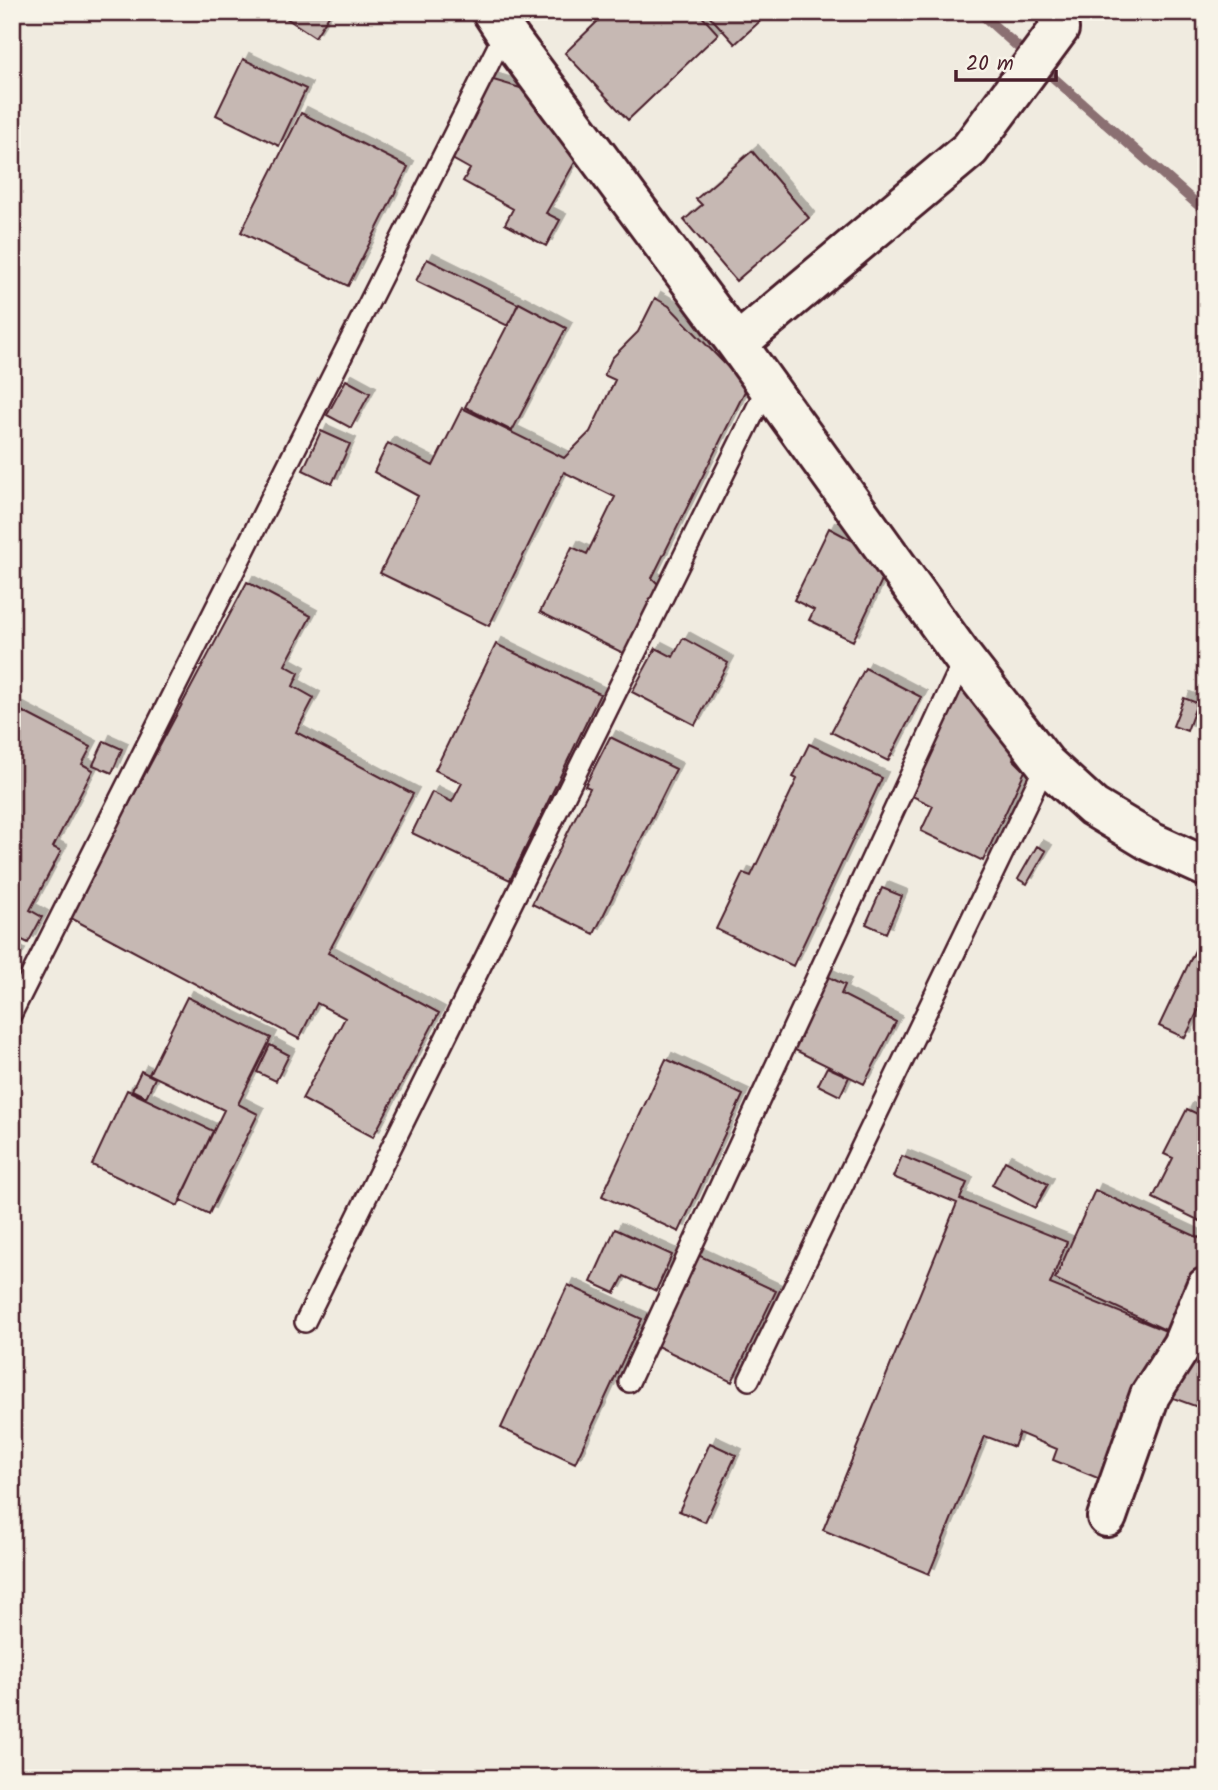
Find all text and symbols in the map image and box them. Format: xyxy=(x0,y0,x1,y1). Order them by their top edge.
scale bar xyxy=(956,38,1055,82)
text: 20 m xyxy=(966,48,1014,81)

